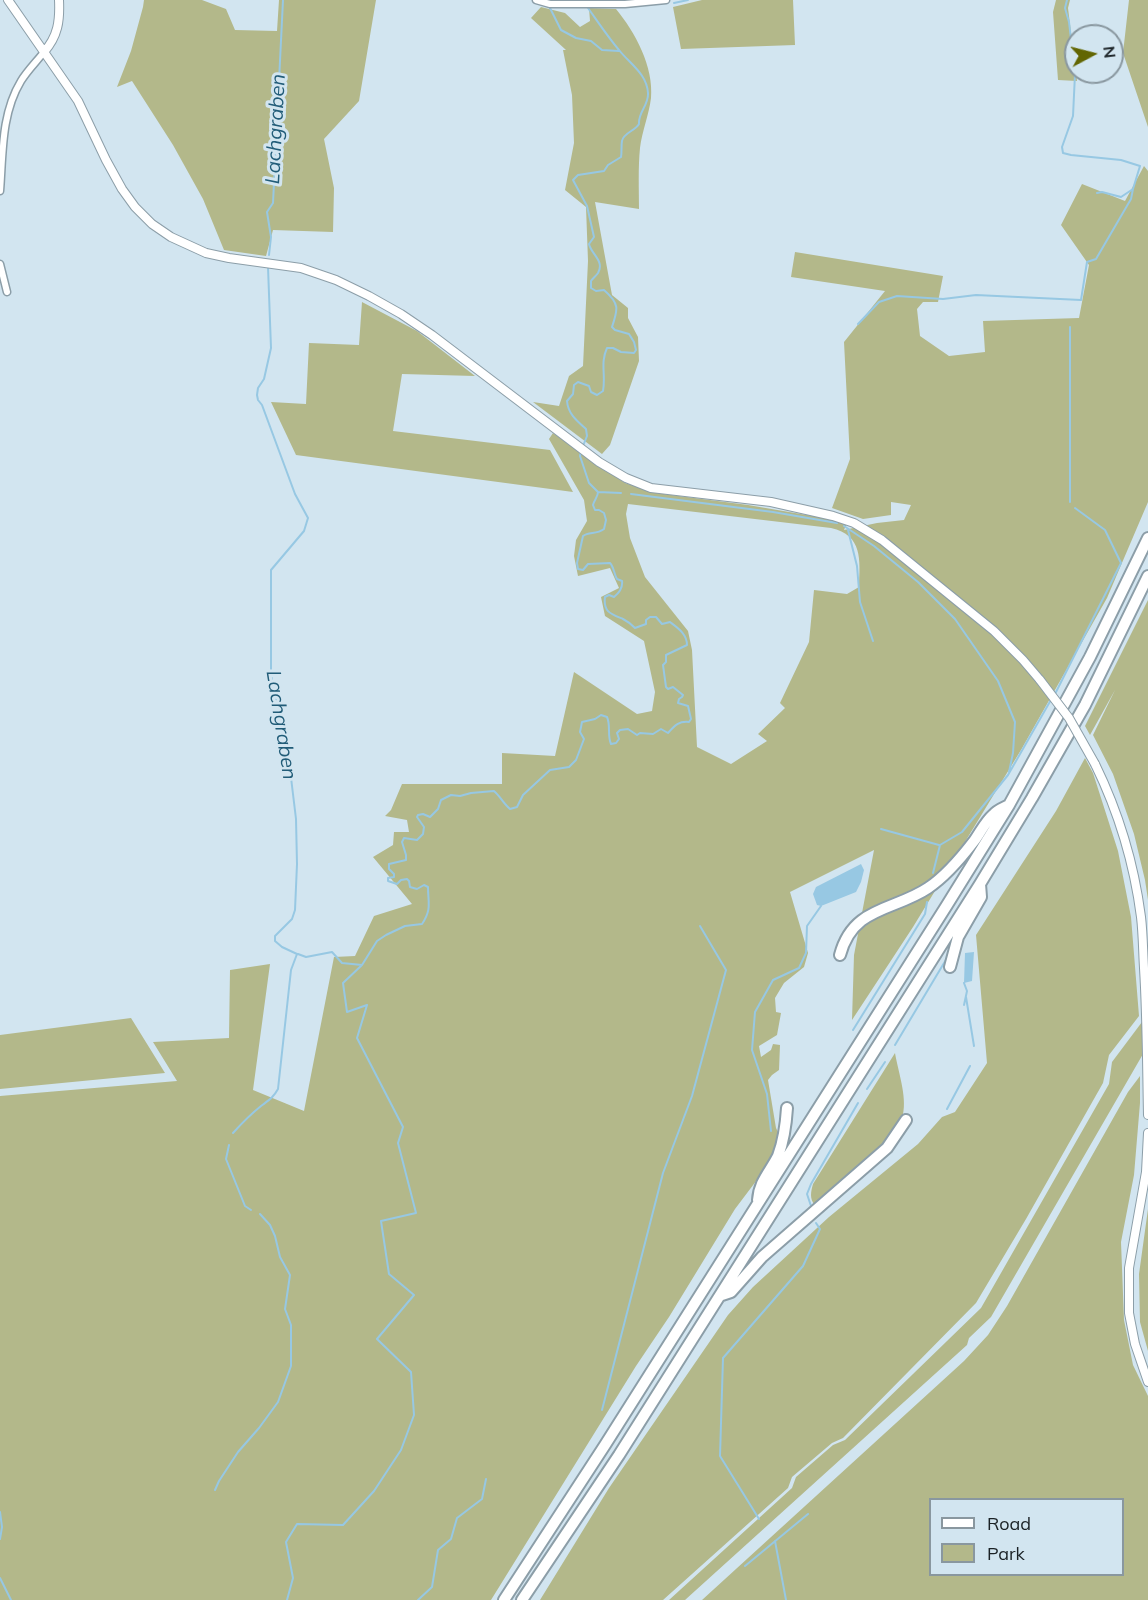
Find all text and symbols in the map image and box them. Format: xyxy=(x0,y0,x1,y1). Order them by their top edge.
north arrow xyxy=(1064,24,1124,84)
text: N xyxy=(1099,45,1121,59)
water label: Lachgraben xyxy=(261,73,291,185)
water label: Lachgraben xyxy=(261,669,301,781)
legend xyxy=(929,1498,1124,1576)
text: Road xyxy=(987,1512,1031,1535)
text: Park xyxy=(987,1542,1025,1565)

